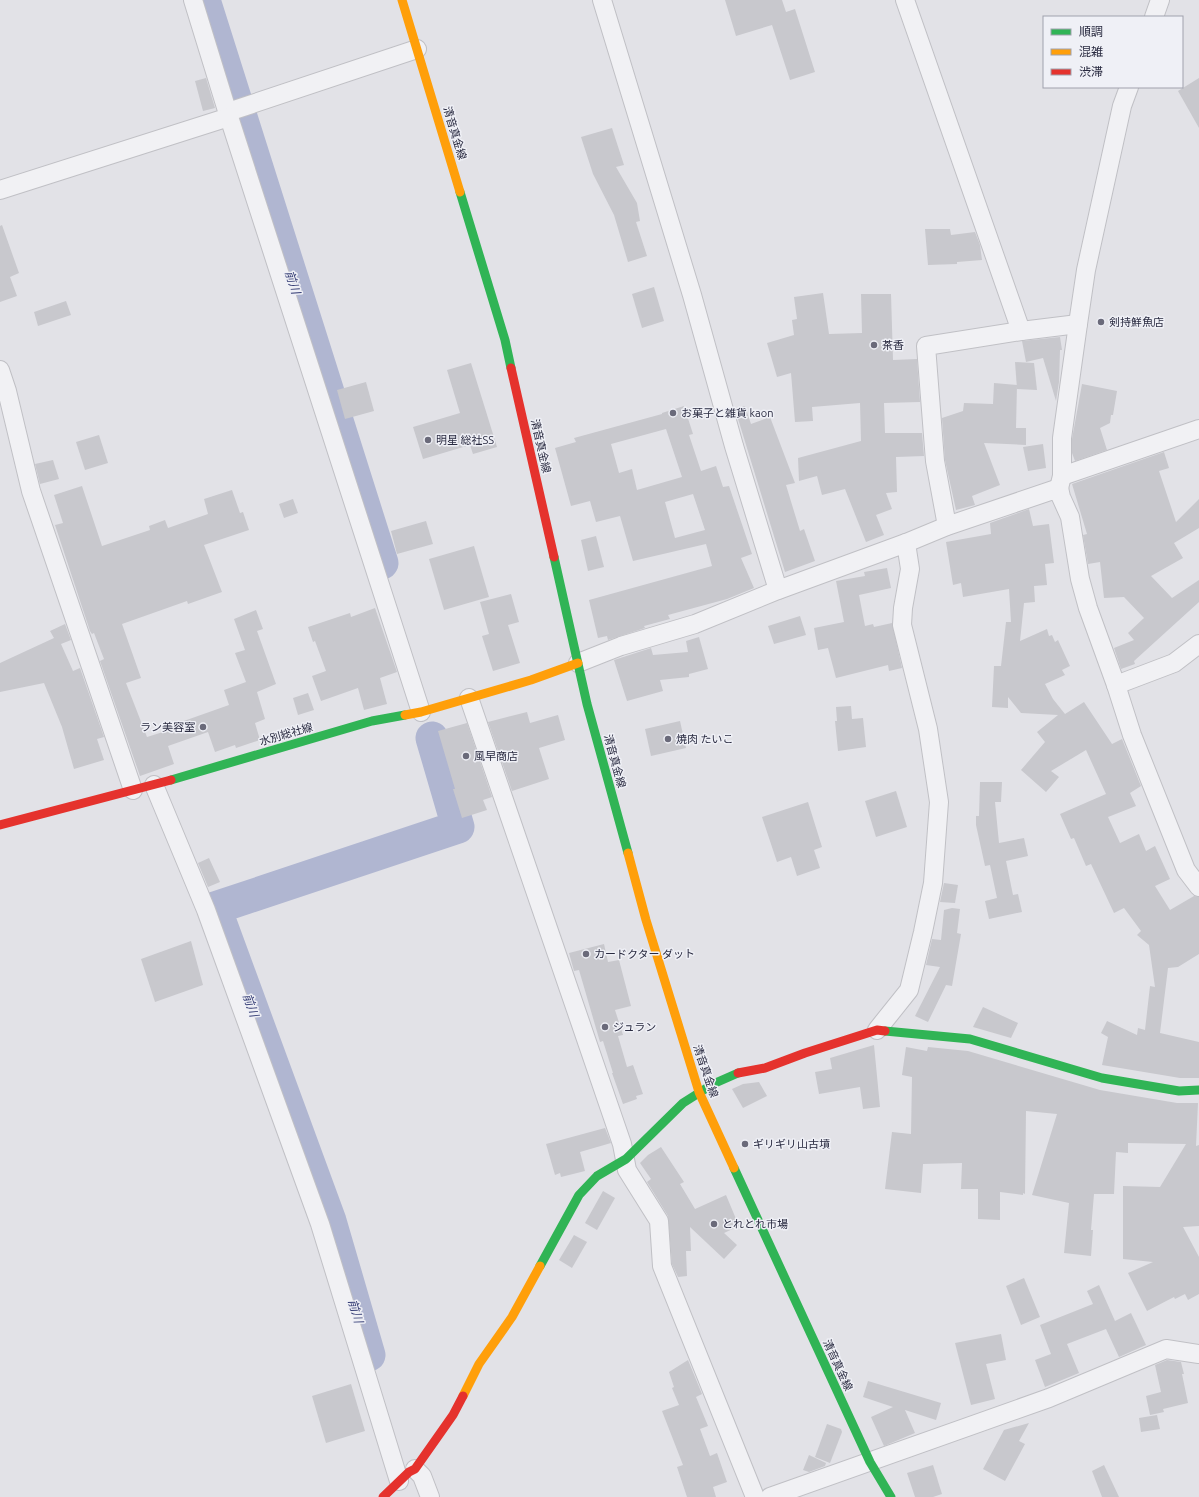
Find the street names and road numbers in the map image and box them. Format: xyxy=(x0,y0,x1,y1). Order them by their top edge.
street label: 清音真金線 xyxy=(441,105,469,161)
street label: 清音真金線 xyxy=(529,418,553,474)
street label: 水別総社線 xyxy=(258,721,314,747)
street label: 清音真金線 xyxy=(602,733,628,789)
street label: 清音真金線 xyxy=(691,1043,721,1099)
street label: 清音真金線 xyxy=(821,1338,855,1392)

